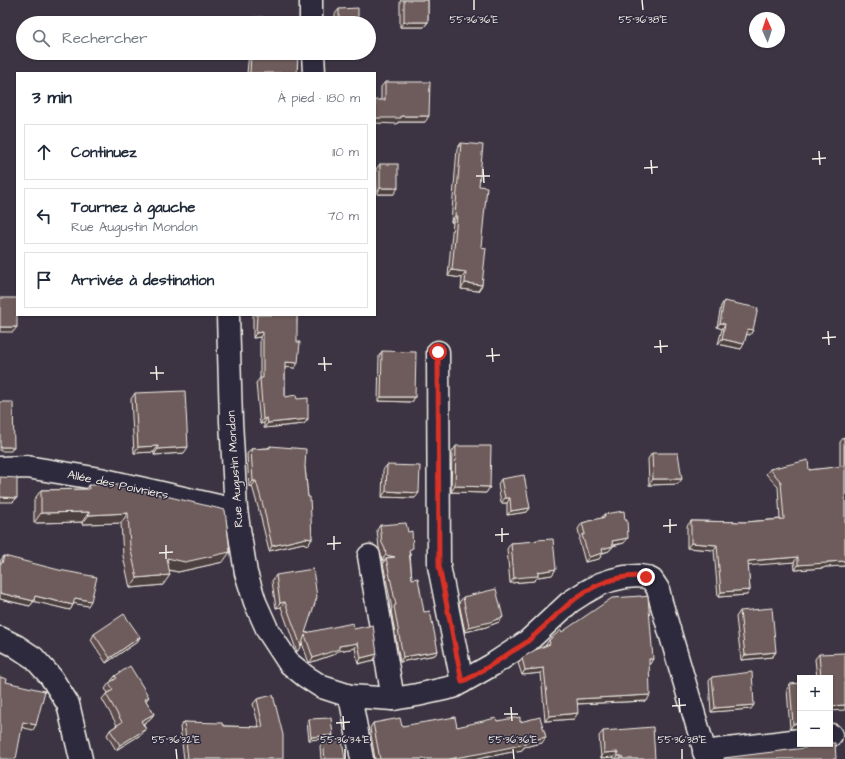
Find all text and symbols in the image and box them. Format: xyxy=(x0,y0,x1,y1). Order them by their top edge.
north arrow xyxy=(749,12,785,48)
text: 55°36'36"E xyxy=(450,13,499,27)
text: 55°36'38"E xyxy=(618,13,668,27)
search box xyxy=(16,16,376,60)
icon: search xyxy=(30,27,52,49)
text: Rechercher xyxy=(62,28,147,49)
text: 3 min xyxy=(32,86,72,110)
text: À pied · 180 m xyxy=(278,89,360,107)
icon: ahead xyxy=(33,141,55,163)
text: Continuez xyxy=(71,142,137,163)
text: 110 m xyxy=(332,143,359,161)
text: Tournez à gauche xyxy=(71,197,195,218)
icon: left xyxy=(33,205,55,227)
text: 70 m xyxy=(327,207,359,225)
text: Rue Augustin Mondon xyxy=(71,218,198,236)
icon: arrive xyxy=(33,269,55,291)
text: Arrivée à destination xyxy=(71,270,214,291)
route start xyxy=(429,343,447,361)
street label: Rue Augustin Mondon xyxy=(222,410,249,528)
street label: Allée des Poivriers xyxy=(66,466,170,504)
route end xyxy=(637,568,655,586)
map controls xyxy=(797,675,833,747)
button: + xyxy=(797,675,833,711)
button: − xyxy=(797,711,833,747)
text: 55°36'32"E xyxy=(152,733,200,747)
text: 55°36'34"E xyxy=(320,733,370,747)
text: 55°36'36"E xyxy=(489,733,538,747)
text: 55°36'38"E xyxy=(657,733,707,747)

